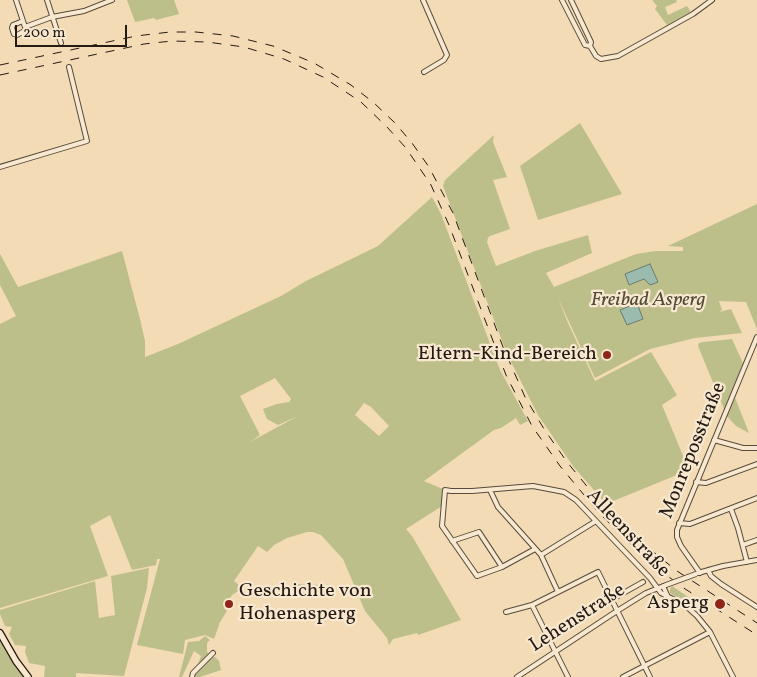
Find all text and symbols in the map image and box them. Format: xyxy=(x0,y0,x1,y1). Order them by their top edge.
scale bar xyxy=(18,15,130,47)
text: 200 m xyxy=(23,23,66,44)
park label: Freibad Asperg xyxy=(591,289,705,313)
place label: Eltern-Kind-Bereich xyxy=(418,343,597,367)
marker: Eltern-Kind-Bereich xyxy=(601,349,613,361)
street label: Monreposstraße xyxy=(656,379,732,523)
street label: Alleenstraße xyxy=(580,485,674,583)
street label: Lehenstraße xyxy=(526,579,630,659)
place label: Geschichte von Hohenasperg xyxy=(239,580,372,627)
place label: Asperg xyxy=(647,592,709,616)
marker: Asperg xyxy=(713,597,727,611)
marker: Geschichte von Hohenasperg xyxy=(223,598,235,610)

